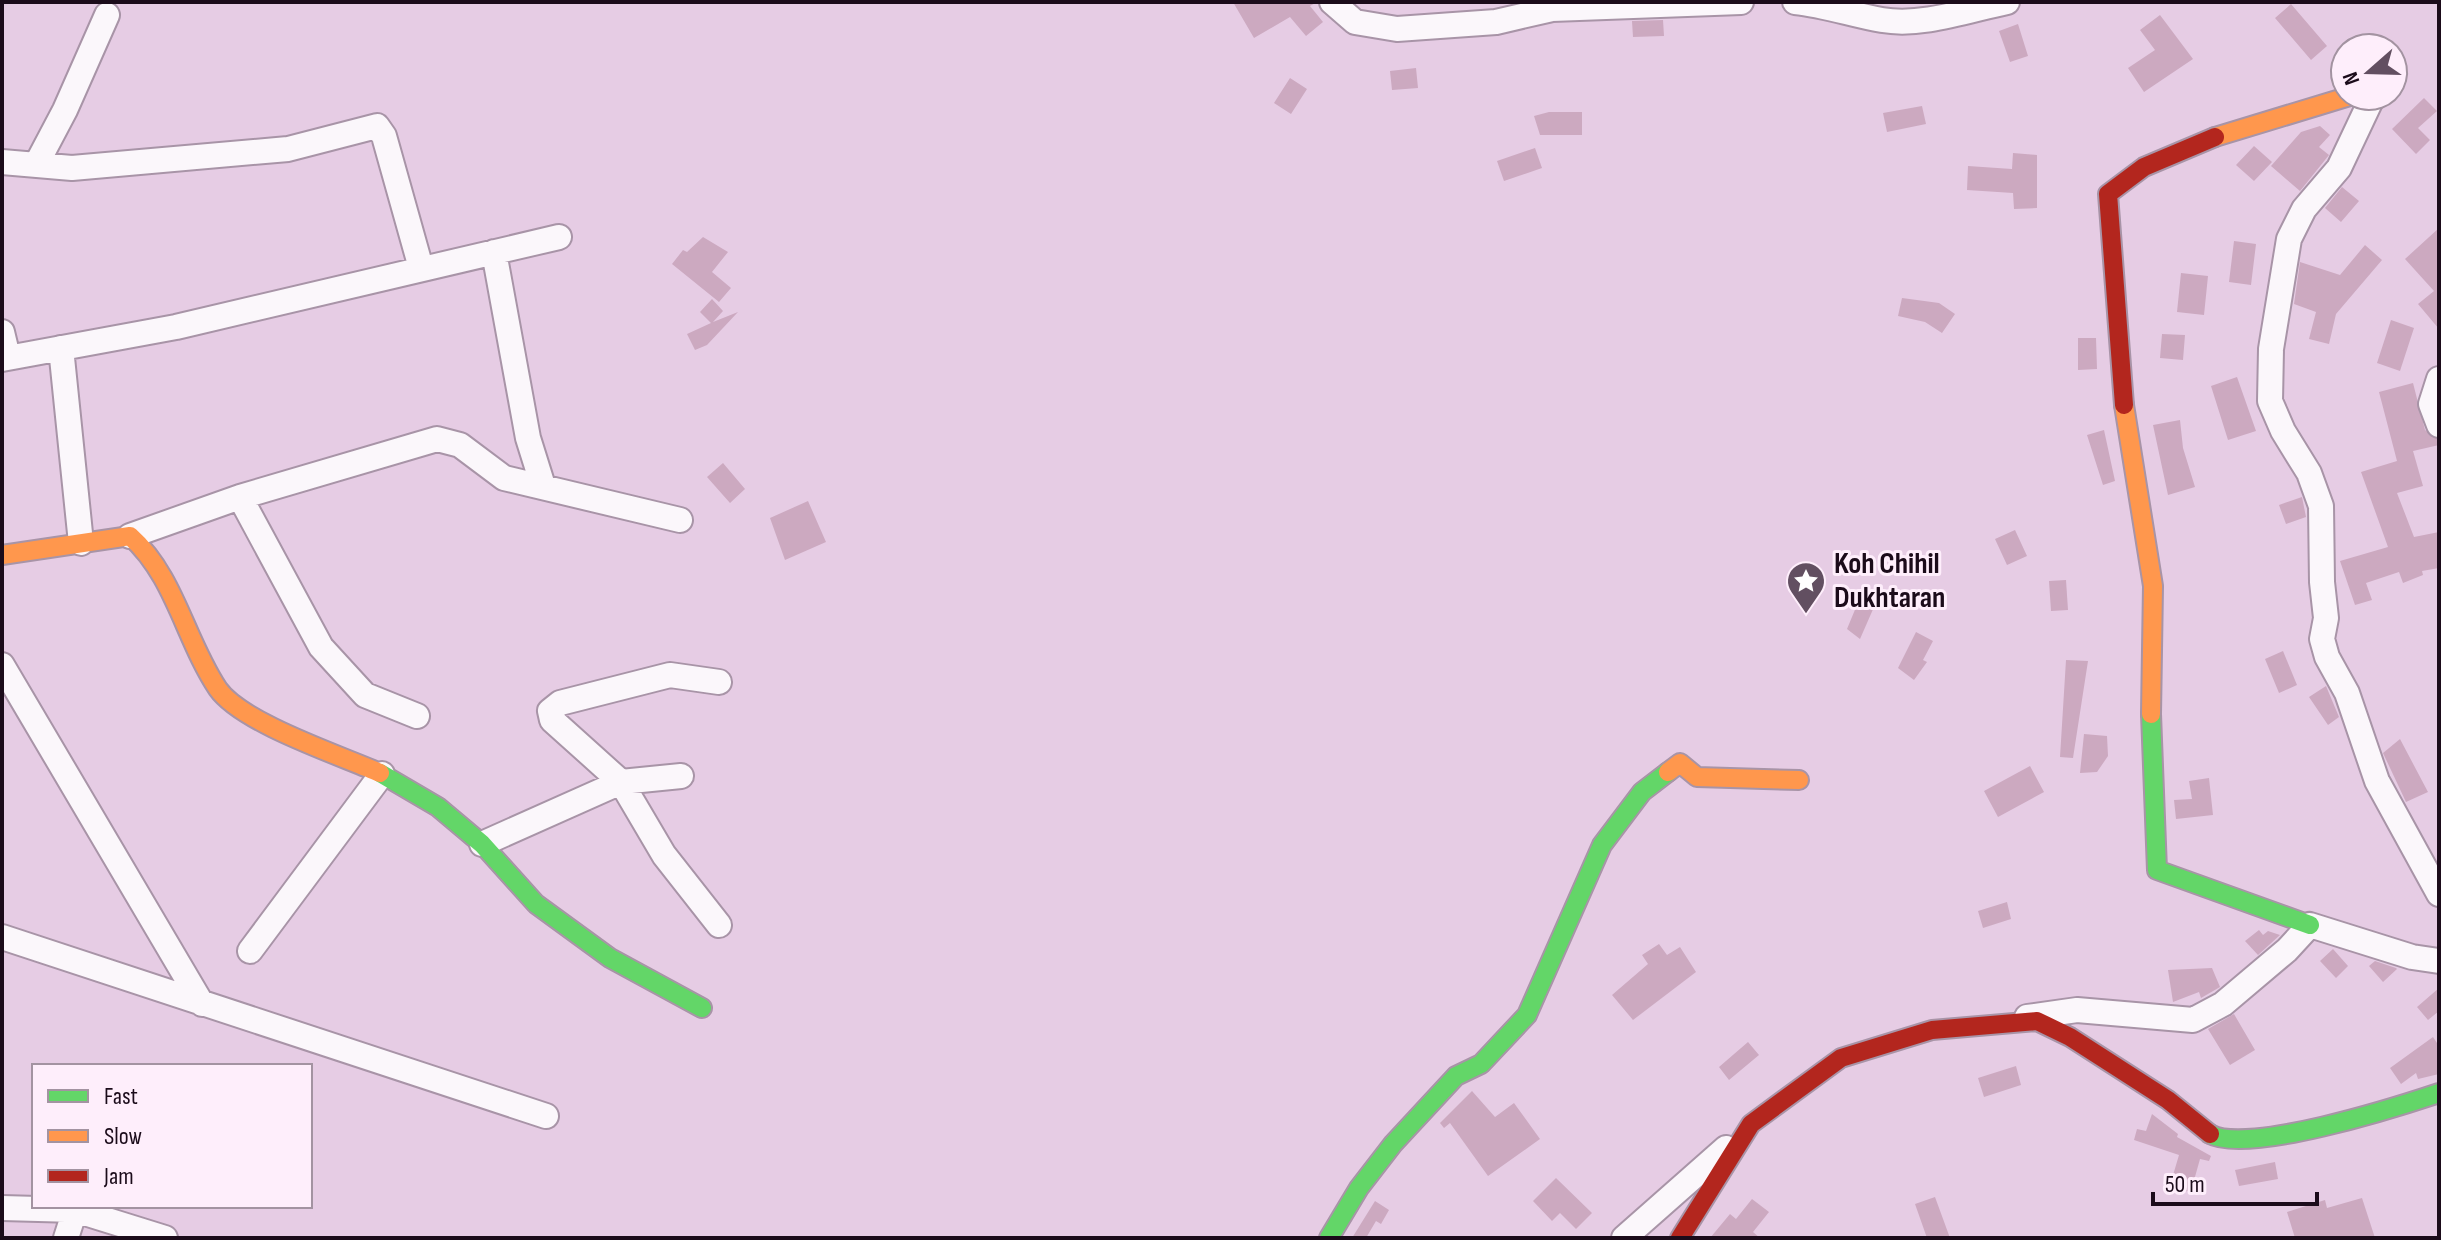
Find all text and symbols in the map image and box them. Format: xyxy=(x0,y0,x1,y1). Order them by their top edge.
north arrow xyxy=(2329,32,2409,112)
text: N xyxy=(2337,68,2366,88)
place label: Koh Chihil Dukhtaran xyxy=(1834,546,1945,616)
place icon: Koh Chihil Dukhtaran xyxy=(1785,560,1827,615)
legend xyxy=(32,1064,312,1208)
text: Fast xyxy=(104,1082,138,1111)
text: Slow xyxy=(104,1122,142,1151)
scale bar xyxy=(2153,1156,2317,1206)
text: Jam xyxy=(103,1162,134,1191)
text: 50 m xyxy=(2165,1170,2205,1199)

